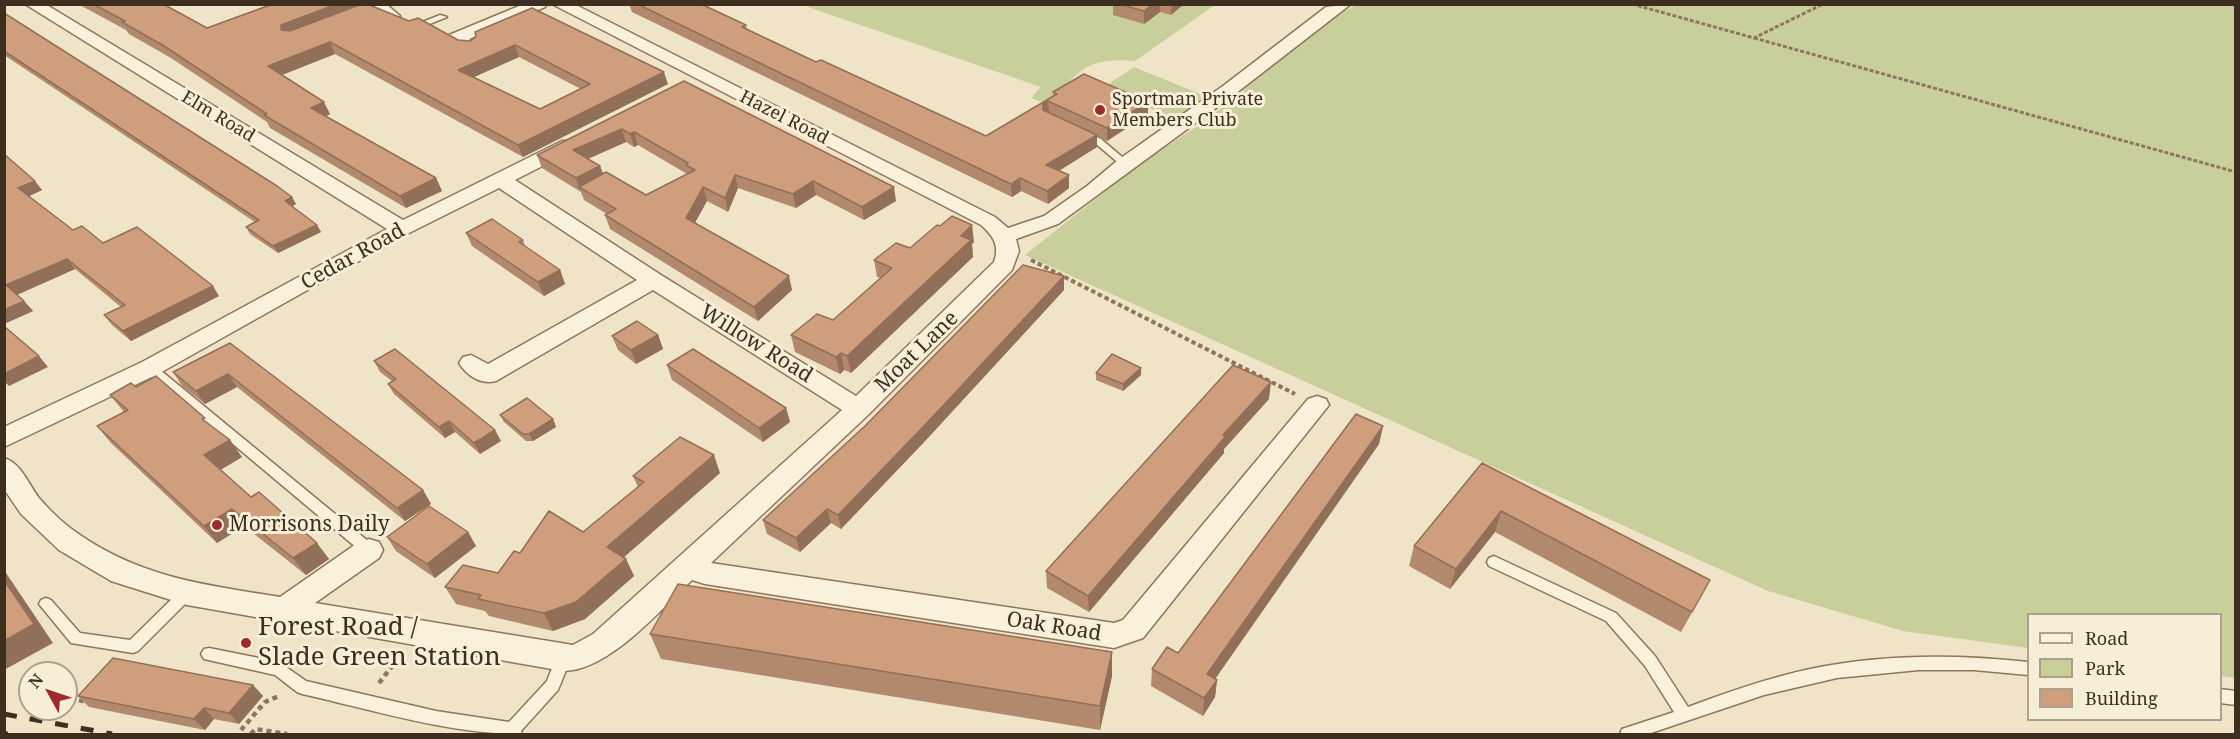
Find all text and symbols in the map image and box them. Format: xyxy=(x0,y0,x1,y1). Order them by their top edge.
street label: Hazel Road xyxy=(736,86,832,150)
street label: Elm Road xyxy=(177,87,259,147)
place label: Sportman Private Members Club xyxy=(1112,89,1263,132)
marker: Sportman Private Members Club xyxy=(1093,103,1107,117)
street label: Cedar Road xyxy=(297,218,409,296)
street label: Willow Road xyxy=(695,299,817,389)
street label: Moat Lane xyxy=(870,306,964,398)
place label: Morrisons Daily xyxy=(229,512,390,538)
marker: Morrisons Daily xyxy=(210,518,224,532)
street label: Oak Road xyxy=(1005,607,1103,647)
place label: Forest Road / Slade Green Station xyxy=(258,612,501,674)
legend xyxy=(2027,613,2222,721)
text: Road xyxy=(2085,626,2128,650)
marker: Forest Road / Slade Green Station xyxy=(239,636,253,650)
text: Park xyxy=(2085,656,2125,680)
north arrow xyxy=(18,661,78,721)
text: N xyxy=(23,669,48,693)
text: Building xyxy=(2085,686,2158,710)

